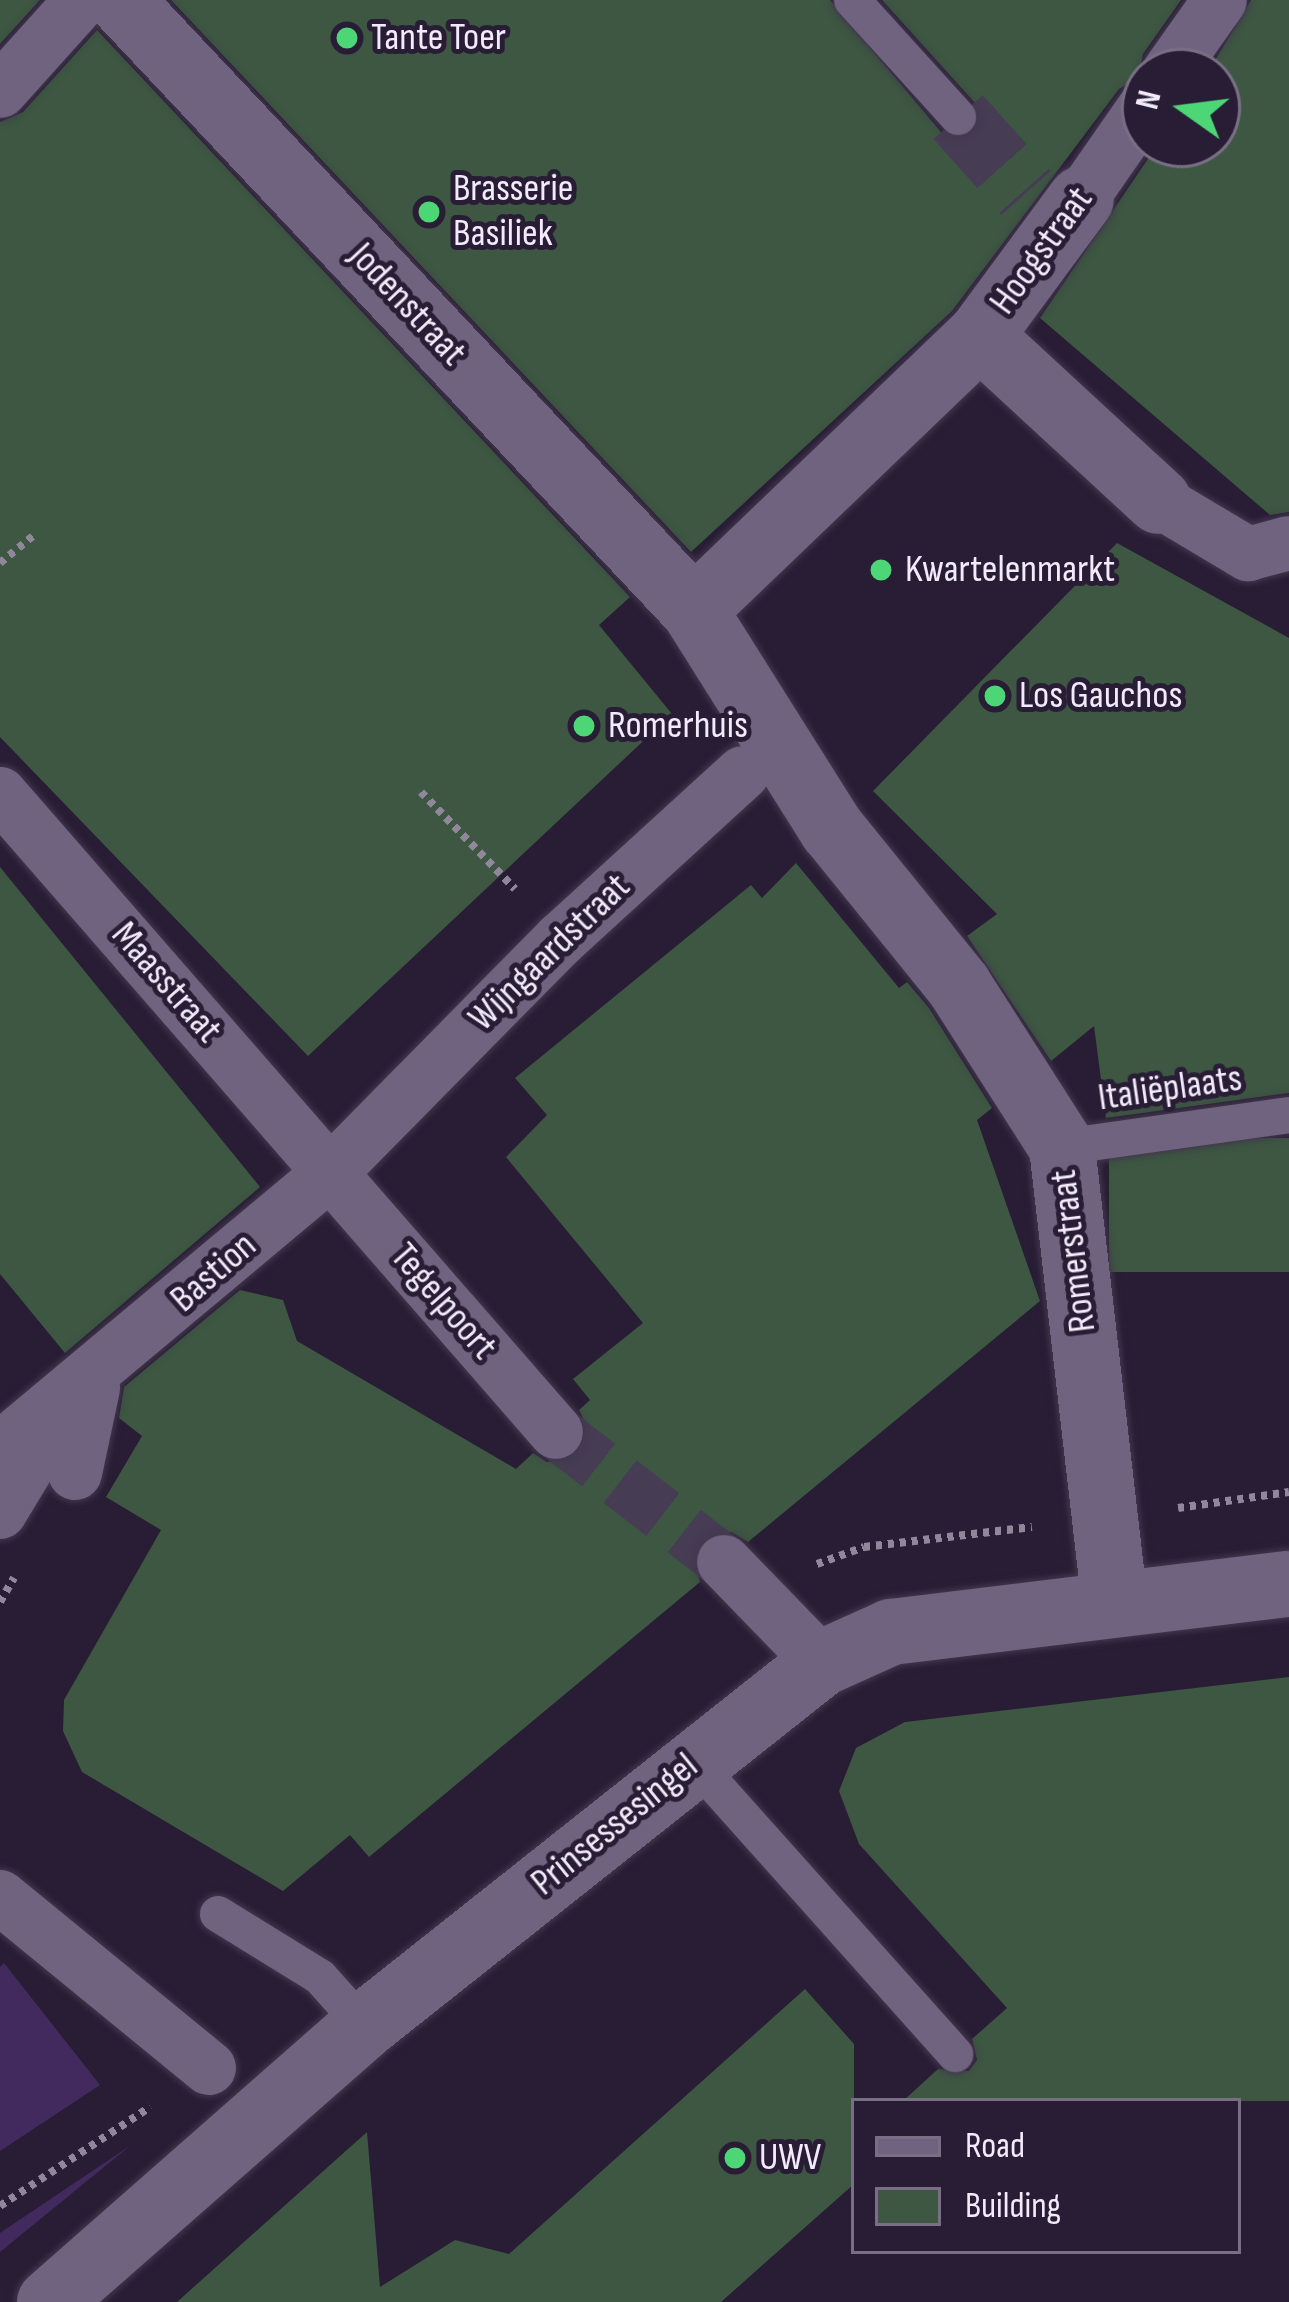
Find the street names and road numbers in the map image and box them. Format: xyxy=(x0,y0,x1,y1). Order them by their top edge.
street label: Hoogstraat xyxy=(980,178,1104,324)
street label: Jodenstraat xyxy=(338,234,476,376)
street label: Wijngaardstraat xyxy=(459,864,641,1042)
street label: Maasstraat xyxy=(101,913,231,1053)
street label: Italiëplaats xyxy=(1095,1056,1245,1122)
street label: Romerstraat xyxy=(1041,1167,1107,1335)
street label: Bastion xyxy=(161,1223,267,1323)
street label: Tegelpoort xyxy=(380,1234,506,1370)
street label: Prinsessesingel xyxy=(522,1744,708,1906)

